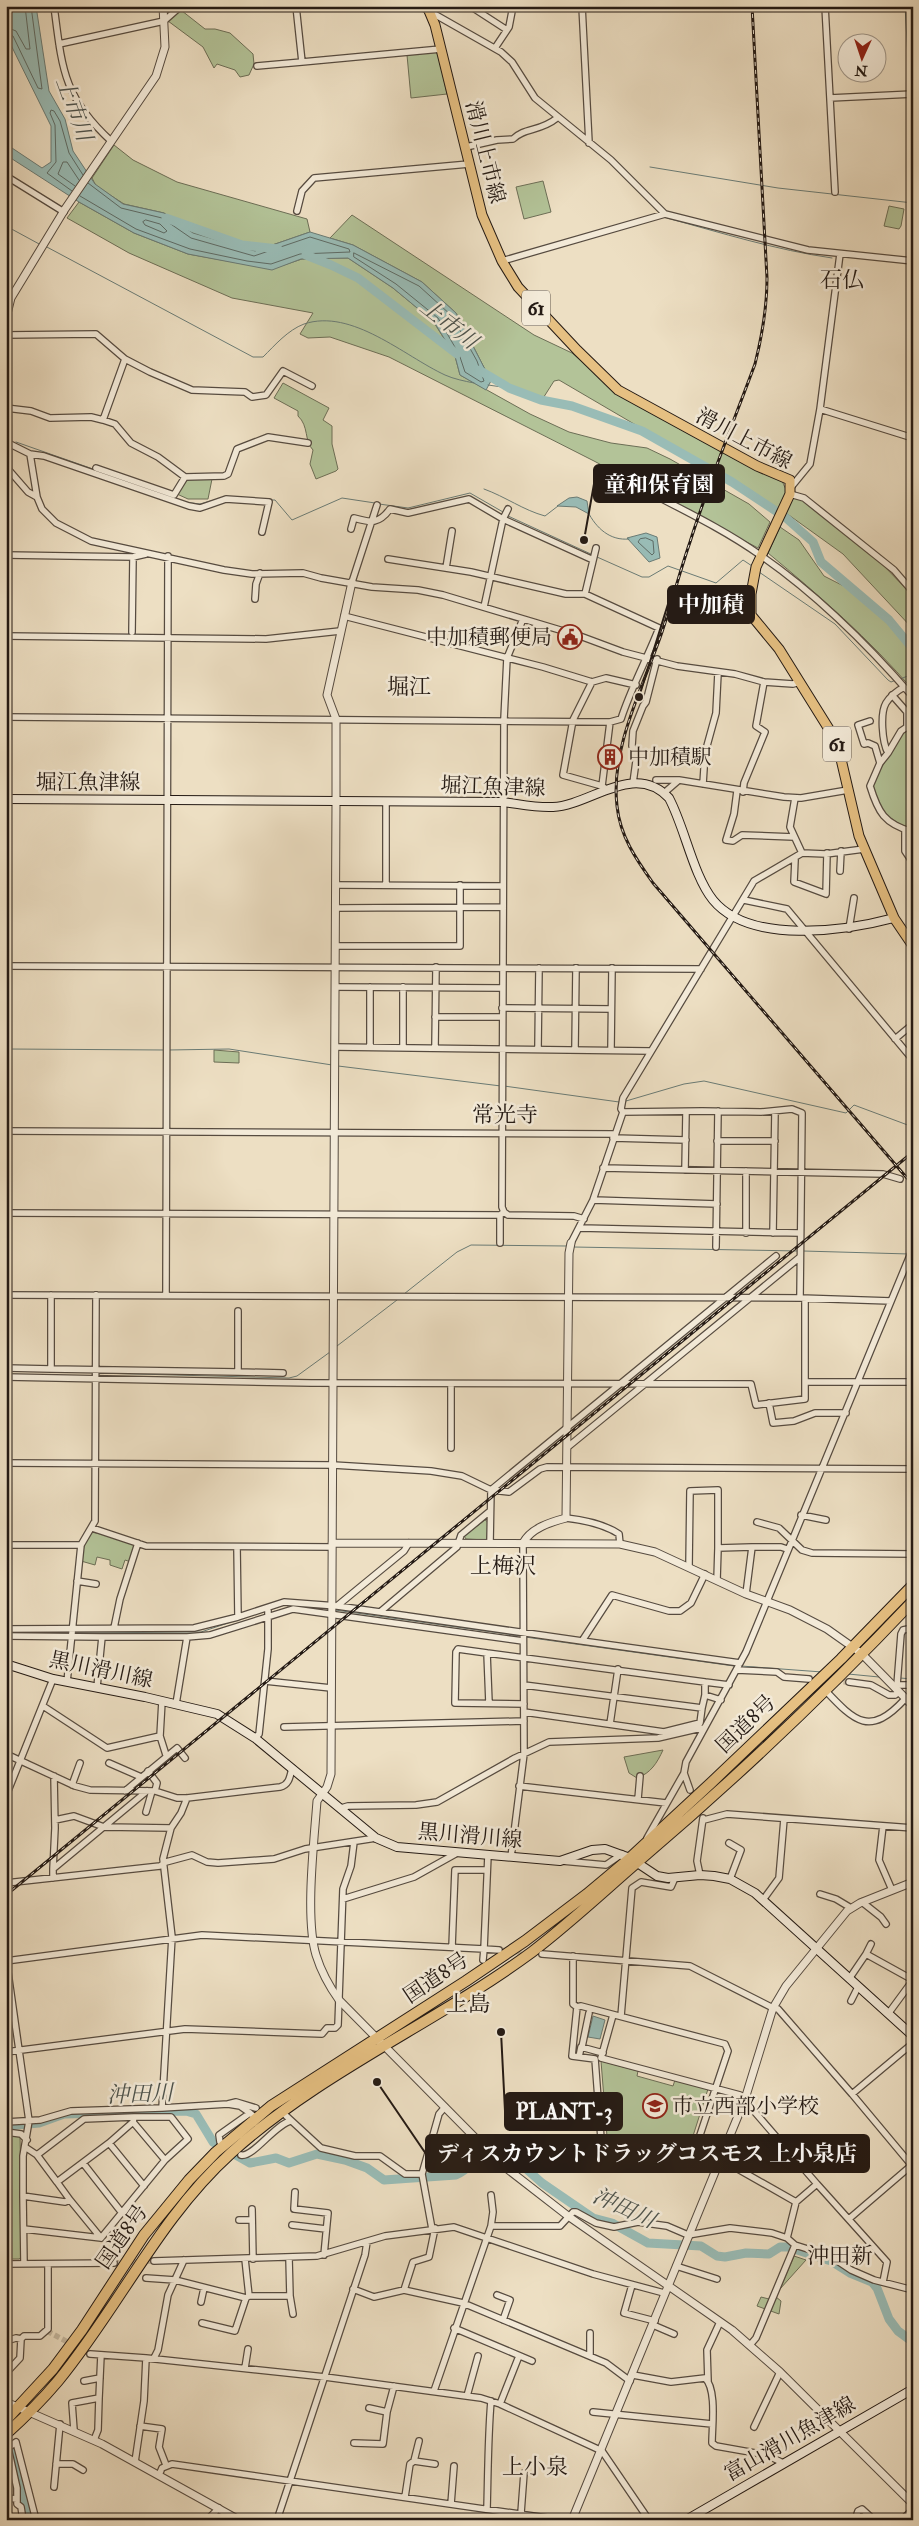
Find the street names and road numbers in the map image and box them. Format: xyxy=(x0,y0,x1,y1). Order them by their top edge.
street label: 滑川上市線 xyxy=(459,98,511,206)
road number: 61 xyxy=(522,290,550,326)
street label: 滑川上市線 xyxy=(691,402,797,476)
road number: 61 xyxy=(823,726,851,762)
street label: 堀江魚津線 xyxy=(36,769,141,796)
street label: 堀江魚津線 xyxy=(440,772,546,802)
street label: 黒川滑川線 xyxy=(47,1646,155,1694)
street label: 国道8号 xyxy=(710,1689,782,1759)
street label: 黒川滑川線 xyxy=(417,1818,523,1854)
street label: 国道8号 xyxy=(398,1946,474,2010)
street label: 国道8号 xyxy=(90,2199,154,2275)
street label: 富山滑川魚津線 xyxy=(720,2391,860,2487)

